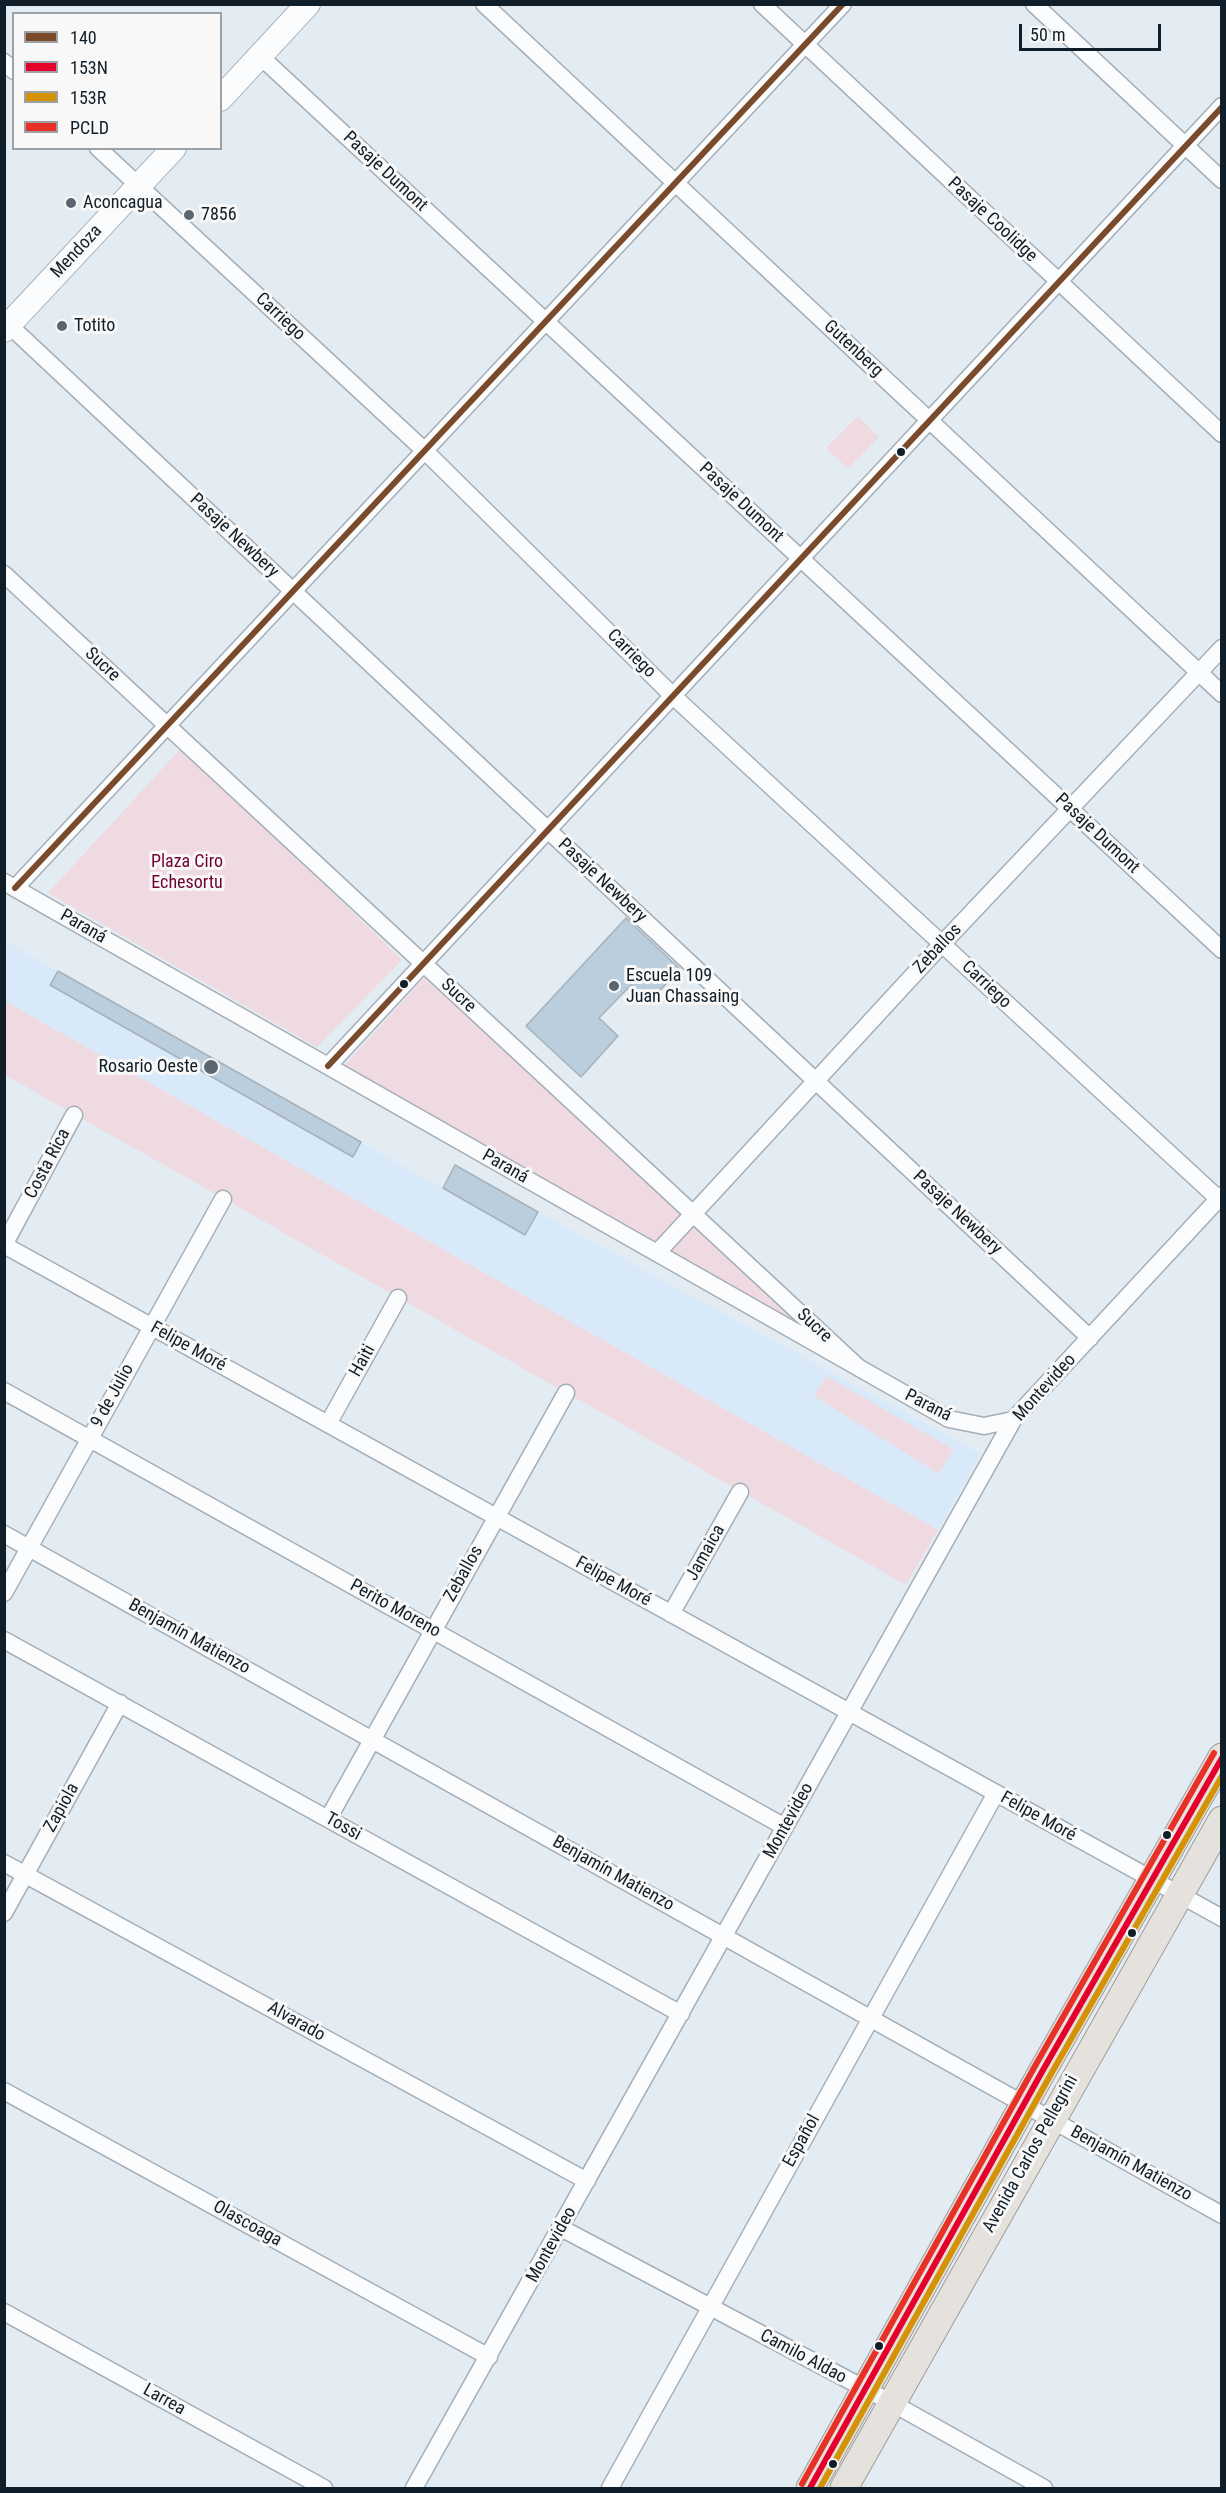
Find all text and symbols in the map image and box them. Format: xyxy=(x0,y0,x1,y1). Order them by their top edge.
legend xyxy=(12,12,222,150)
scale bar xyxy=(1022,12,1164,50)
text: 50 m xyxy=(1030,24,1065,45)
text: 140 xyxy=(70,27,97,48)
text: 153N xyxy=(70,57,108,78)
text: 153R xyxy=(70,87,106,108)
text: PCLD xyxy=(70,117,109,138)
street label: Pasaje Dumont xyxy=(338,127,432,217)
street label: Pasaje Coolidge xyxy=(943,173,1041,267)
place label: Aconcagua xyxy=(83,192,163,214)
marker: Aconcagua xyxy=(64,196,78,210)
place label: 7856 xyxy=(201,204,237,226)
marker: 7856 xyxy=(182,208,196,222)
street label: Mendoza xyxy=(47,221,107,283)
street label: Carriego xyxy=(251,289,309,345)
place label: Totito xyxy=(74,315,115,337)
street label: Gutenberg xyxy=(819,316,887,382)
marker: Totito xyxy=(55,319,69,333)
unlabelled marker xyxy=(895,446,907,458)
street label: Pasaje Dumont xyxy=(694,458,788,548)
street label: Pasaje Newbery xyxy=(185,489,283,583)
street label: Carriego xyxy=(602,625,660,683)
street label: Sucre xyxy=(80,643,124,687)
street label: Pasaje Dumont xyxy=(1050,789,1144,879)
street label: Pasaje Newbery xyxy=(553,834,651,928)
park label: Plaza Ciro Echesortu xyxy=(151,851,223,894)
street label: Paraná xyxy=(56,905,110,949)
street label: Zeballos xyxy=(909,919,967,979)
street label: Carriego xyxy=(957,957,1015,1013)
place label: Escuela 109 Juan Chassaing xyxy=(626,965,739,1008)
street label: Sucre xyxy=(436,974,480,1018)
unlabelled marker xyxy=(398,978,410,990)
marker: Escuela 109 Juan Chassaing xyxy=(607,979,621,993)
place label: Rosario Oeste xyxy=(99,1056,198,1078)
marker: Rosario Oeste xyxy=(202,1058,220,1076)
street label: Costa Rica xyxy=(21,1125,75,1203)
street label: Paraná xyxy=(478,1145,532,1189)
street label: Pasaje Newbery xyxy=(908,1166,1006,1260)
street label: Sucre xyxy=(792,1304,836,1348)
street label: Felipe Moré xyxy=(146,1317,230,1377)
street label: Haiti xyxy=(345,1341,381,1381)
street label: Montevideo xyxy=(1009,1350,1081,1426)
street label: 9 de Julio xyxy=(87,1360,139,1432)
street label: Paraná xyxy=(901,1385,955,1427)
street label: Jamaica xyxy=(682,1521,730,1585)
street label: Zeballos xyxy=(440,1542,488,1606)
street label: Felipe Moré xyxy=(571,1552,655,1612)
street label: Perito Moreno xyxy=(346,1575,444,1643)
street label: Benjamín Matienzo xyxy=(124,1595,254,1679)
street label: Montevideo xyxy=(759,1779,819,1863)
street label: Zapiola xyxy=(40,1780,84,1836)
street label: Felipe Moré xyxy=(996,1787,1080,1847)
street label: Tossi xyxy=(321,1808,365,1846)
unlabelled marker xyxy=(1161,1829,1173,1841)
street label: Benjamín Matienzo xyxy=(548,1832,678,1916)
unlabelled marker xyxy=(1126,1927,1138,1939)
street label: Alvarado xyxy=(263,1997,329,2047)
street label: Avenida Carlos Pellegrini xyxy=(979,2072,1083,2236)
street label: Español xyxy=(779,2111,825,2171)
street label: Benjamín Matienzo xyxy=(1066,2122,1196,2206)
street label: Olascoaga xyxy=(209,2196,285,2252)
street label: Montevideo xyxy=(522,2203,582,2287)
street label: Camilo Aldao xyxy=(756,2325,850,2389)
unlabelled marker xyxy=(873,2340,885,2352)
street label: Larrea xyxy=(139,2380,189,2420)
unlabelled marker xyxy=(827,2458,839,2470)

